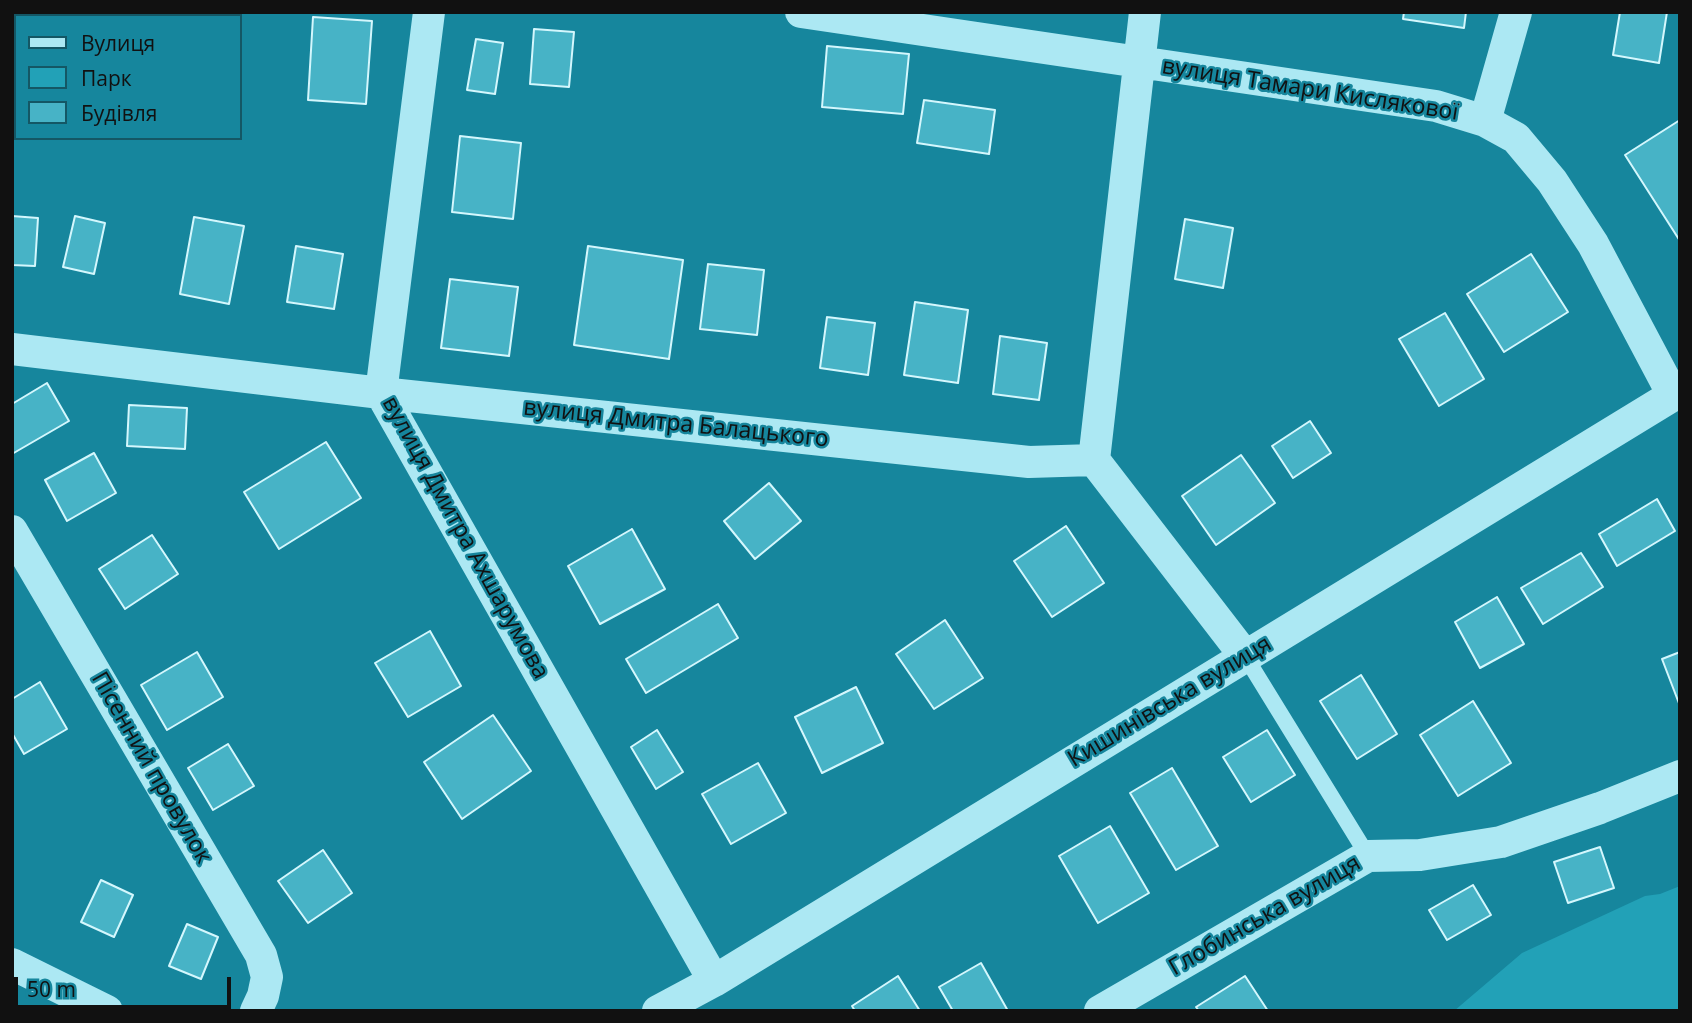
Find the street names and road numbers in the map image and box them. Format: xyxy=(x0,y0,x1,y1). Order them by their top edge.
street label: вулиця Тамари Кислякової xyxy=(1160,53,1460,127)
street label: вулиця Дмитра Ахшарумова xyxy=(376,392,554,684)
street label: вулиця Дмитра Балацького xyxy=(522,394,830,454)
street label: Кишинівська вулиця xyxy=(1063,630,1277,774)
street label: Пісенний провулок xyxy=(85,667,217,869)
street label: Глобинська вулиця xyxy=(1164,850,1366,982)

